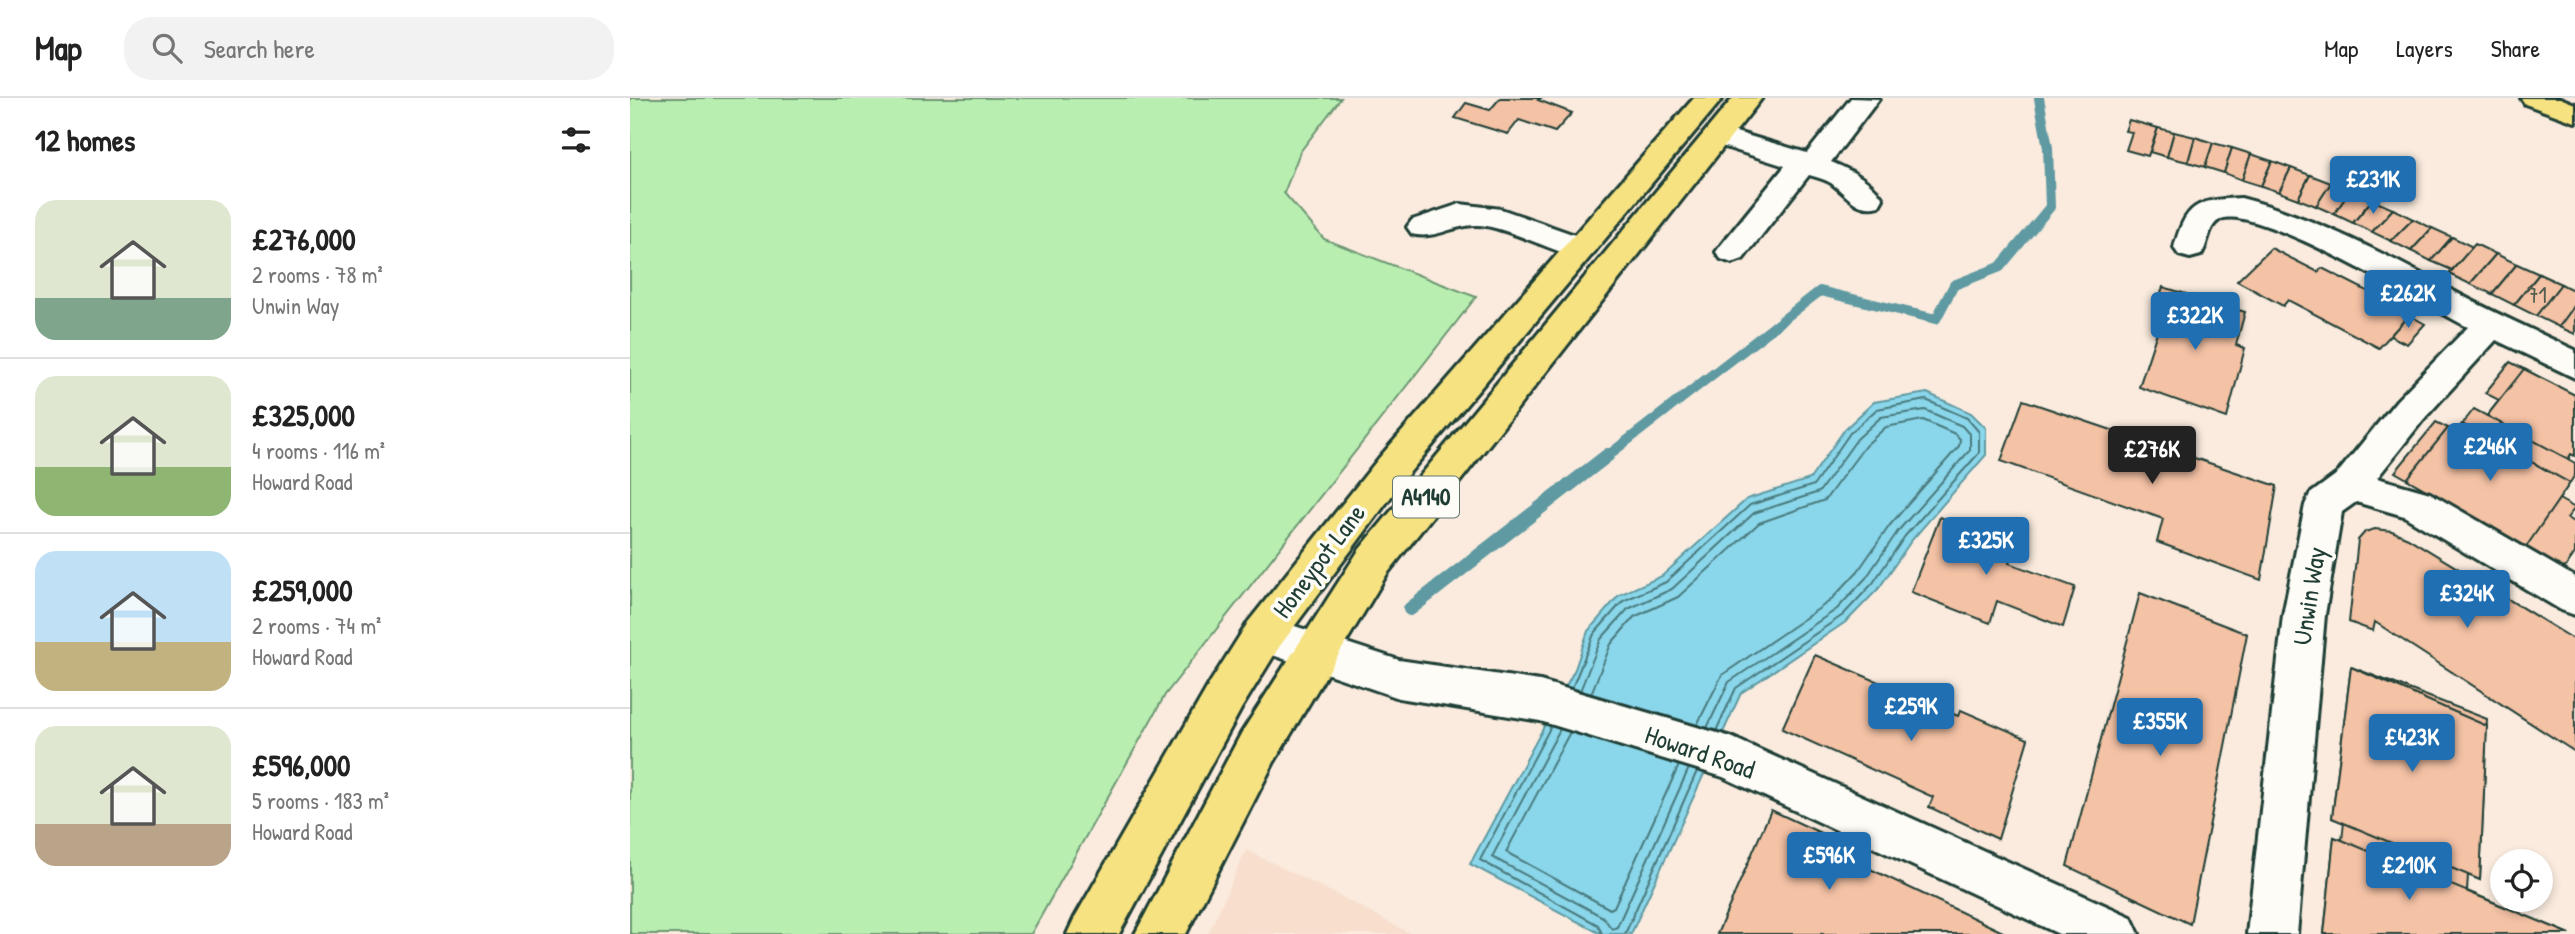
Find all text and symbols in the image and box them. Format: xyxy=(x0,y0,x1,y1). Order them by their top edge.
search box xyxy=(124,17,614,80)
text: Map xyxy=(35,26,82,70)
icon: search xyxy=(148,29,186,67)
text: Search here xyxy=(204,31,315,66)
text: Map xyxy=(2324,32,2358,64)
text: Layers xyxy=(2396,32,2453,64)
text: Share xyxy=(2491,32,2540,64)
text: 12 homes xyxy=(35,120,135,160)
icon: filters xyxy=(557,121,595,159)
pin: £231K xyxy=(2324,156,2422,216)
text: £231K xyxy=(2346,163,2400,194)
text: £276,000 xyxy=(252,219,356,259)
icon: home xyxy=(91,228,175,312)
text: 2 rooms · 78 m² xyxy=(252,259,383,290)
pin: £262K xyxy=(2359,271,2457,330)
text: £262K xyxy=(2380,277,2436,308)
house number: 71 xyxy=(2527,279,2547,310)
text: Unwin Way xyxy=(252,290,339,321)
pin: £322K xyxy=(2146,292,2244,352)
text: £322K xyxy=(2167,299,2223,330)
text: £325,000 xyxy=(252,395,355,435)
icon: home xyxy=(91,404,175,488)
pin: £246K xyxy=(2441,424,2539,483)
pin: £276K xyxy=(2103,426,2201,486)
text: £246K xyxy=(2463,430,2517,461)
text: £276K xyxy=(2124,433,2180,464)
text: 4 rooms · 116 m² xyxy=(252,435,385,466)
text: Howard Road xyxy=(252,466,353,497)
road number: A4140 xyxy=(1393,476,1459,518)
street label: Honeypot Lane xyxy=(1264,497,1373,625)
pin: £325K xyxy=(1937,518,2035,577)
text: £325K xyxy=(1958,524,2014,555)
street label: Unwin Way xyxy=(2283,544,2334,647)
text: £259,000 xyxy=(252,570,353,610)
pin: £324K xyxy=(2418,570,2516,630)
text: £324K xyxy=(2440,577,2494,608)
icon: home xyxy=(91,579,175,663)
text: 2 rooms · 74 m² xyxy=(252,610,381,641)
text: Howard Road xyxy=(252,641,353,672)
pin: £259K xyxy=(1862,684,1960,743)
text: £259K xyxy=(1884,690,1938,721)
pin: £355K xyxy=(2111,698,2209,758)
text: £355K xyxy=(2133,705,2187,736)
pin: £423K xyxy=(2363,714,2461,774)
street label: Howard Road xyxy=(1641,716,1760,787)
text: £423K xyxy=(2385,721,2439,752)
text: £596,000 xyxy=(252,745,351,785)
icon: home xyxy=(91,754,175,838)
text: 5 rooms · 183 m² xyxy=(252,785,389,816)
text: Howard Road xyxy=(252,816,353,847)
pin: £596K xyxy=(1780,832,1878,892)
text: £596K xyxy=(1803,839,1855,870)
pin: £210K xyxy=(2360,842,2458,902)
text: £210K xyxy=(2382,849,2436,880)
map controls xyxy=(2490,849,2553,912)
button: locate xyxy=(2490,849,2553,912)

